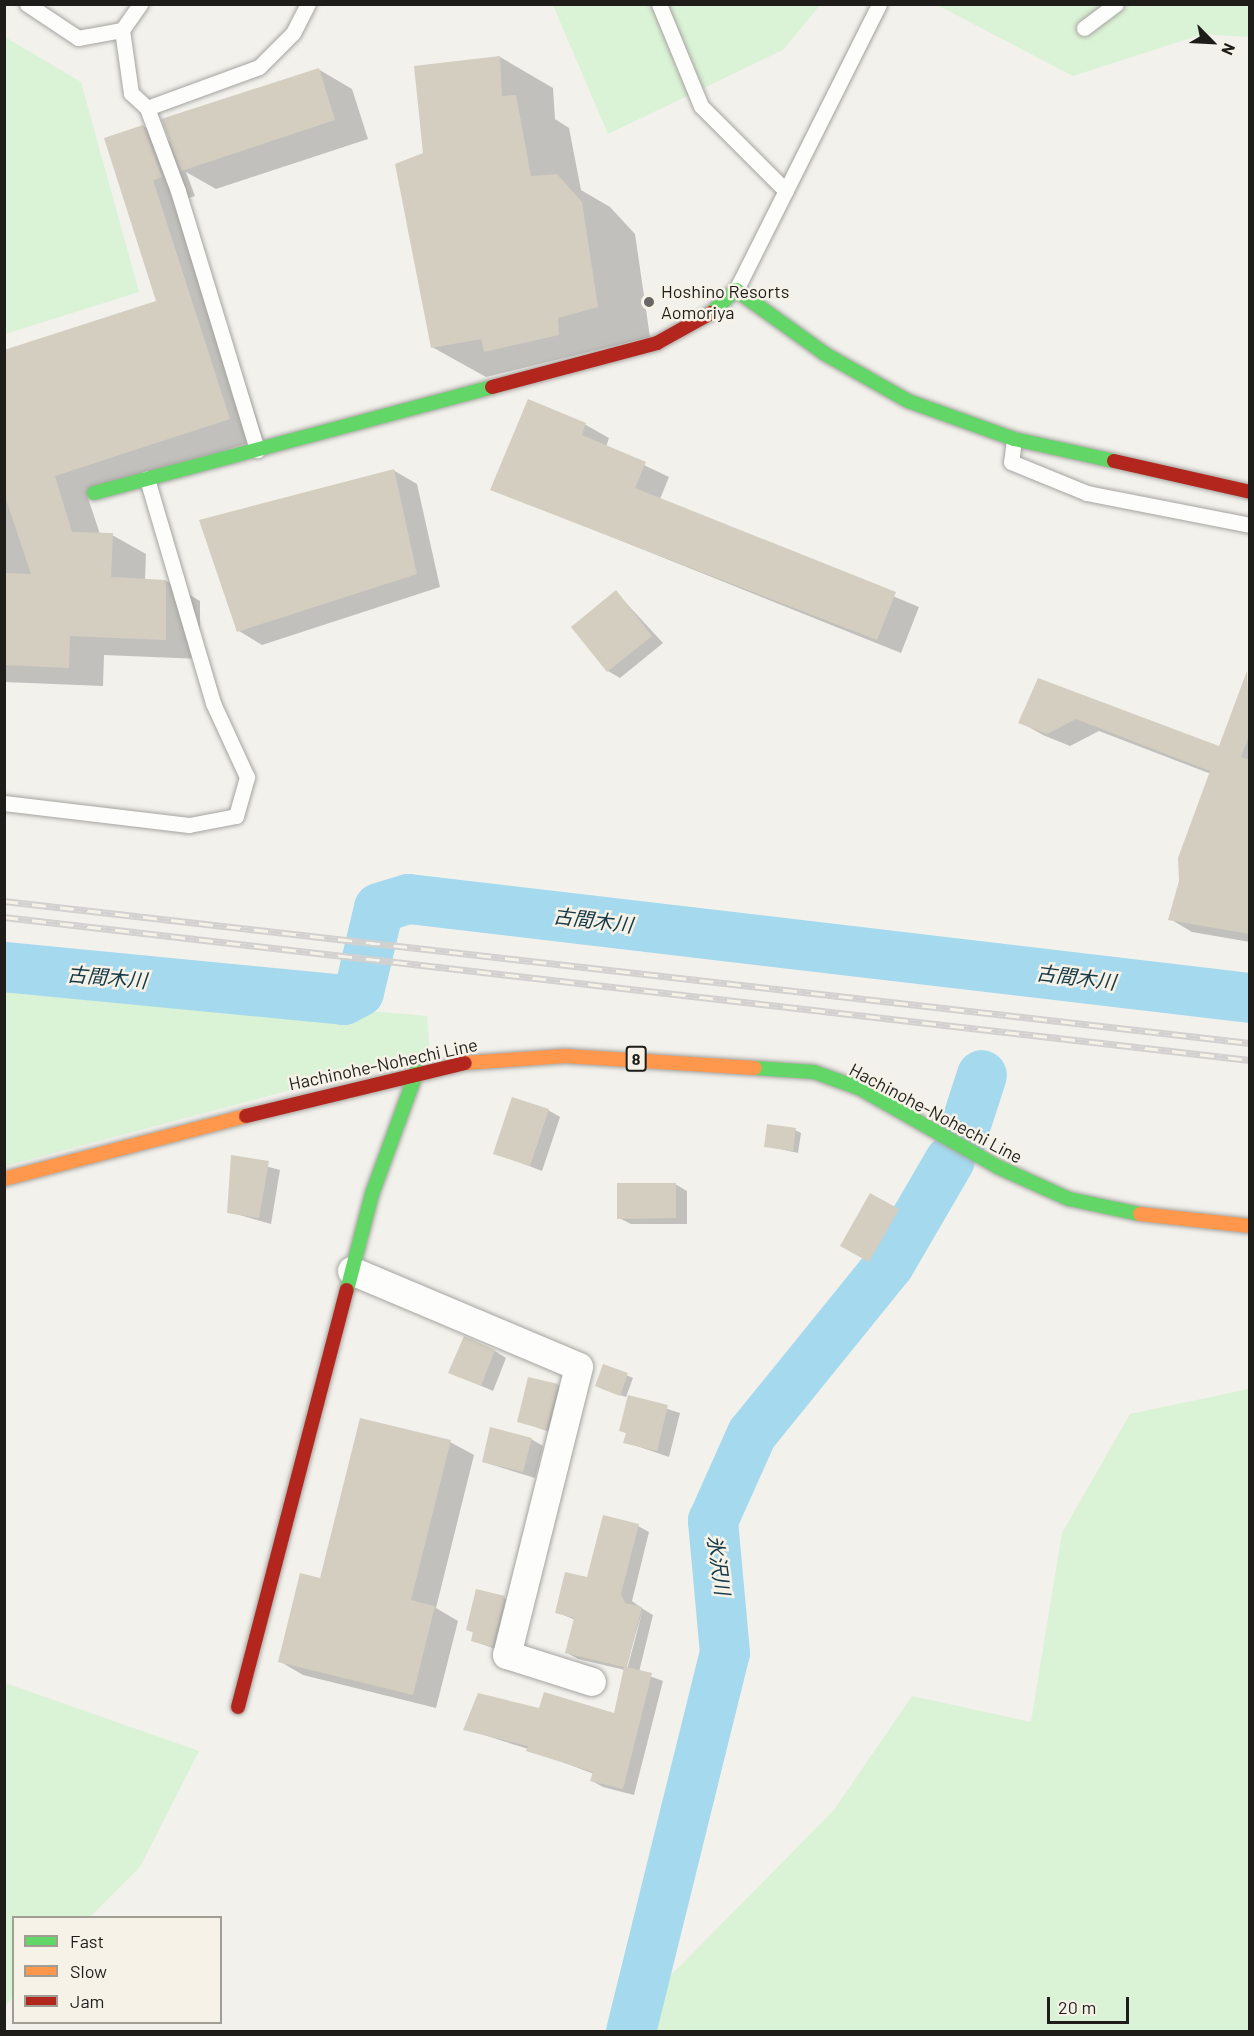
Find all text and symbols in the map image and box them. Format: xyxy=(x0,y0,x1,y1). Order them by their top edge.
north arrow xyxy=(1182,12,1242,72)
text: N xyxy=(1218,41,1240,58)
place label: Hoshino Resorts Aomoriya xyxy=(661,281,789,324)
marker: Hoshino Resorts Aomoriya xyxy=(642,295,656,309)
water label: 古間木川 xyxy=(552,903,634,937)
water label: 古間木川 xyxy=(1035,960,1117,994)
water label: 古間木川 xyxy=(66,962,148,992)
street label: Hachinohe-Nohechi Line xyxy=(287,1033,479,1095)
road number: 8 xyxy=(626,1046,646,1072)
street label: Hachinohe-Nohechi Line xyxy=(846,1058,1026,1168)
water label: 氷沢川 xyxy=(703,1534,735,1596)
legend xyxy=(12,1916,222,2024)
text: Fast xyxy=(70,1930,104,1952)
text: Slow xyxy=(70,1960,107,1982)
scale bar xyxy=(1050,1985,1132,2023)
text: Jam xyxy=(70,1990,104,2012)
text: 20 m xyxy=(1058,1996,1096,2018)

